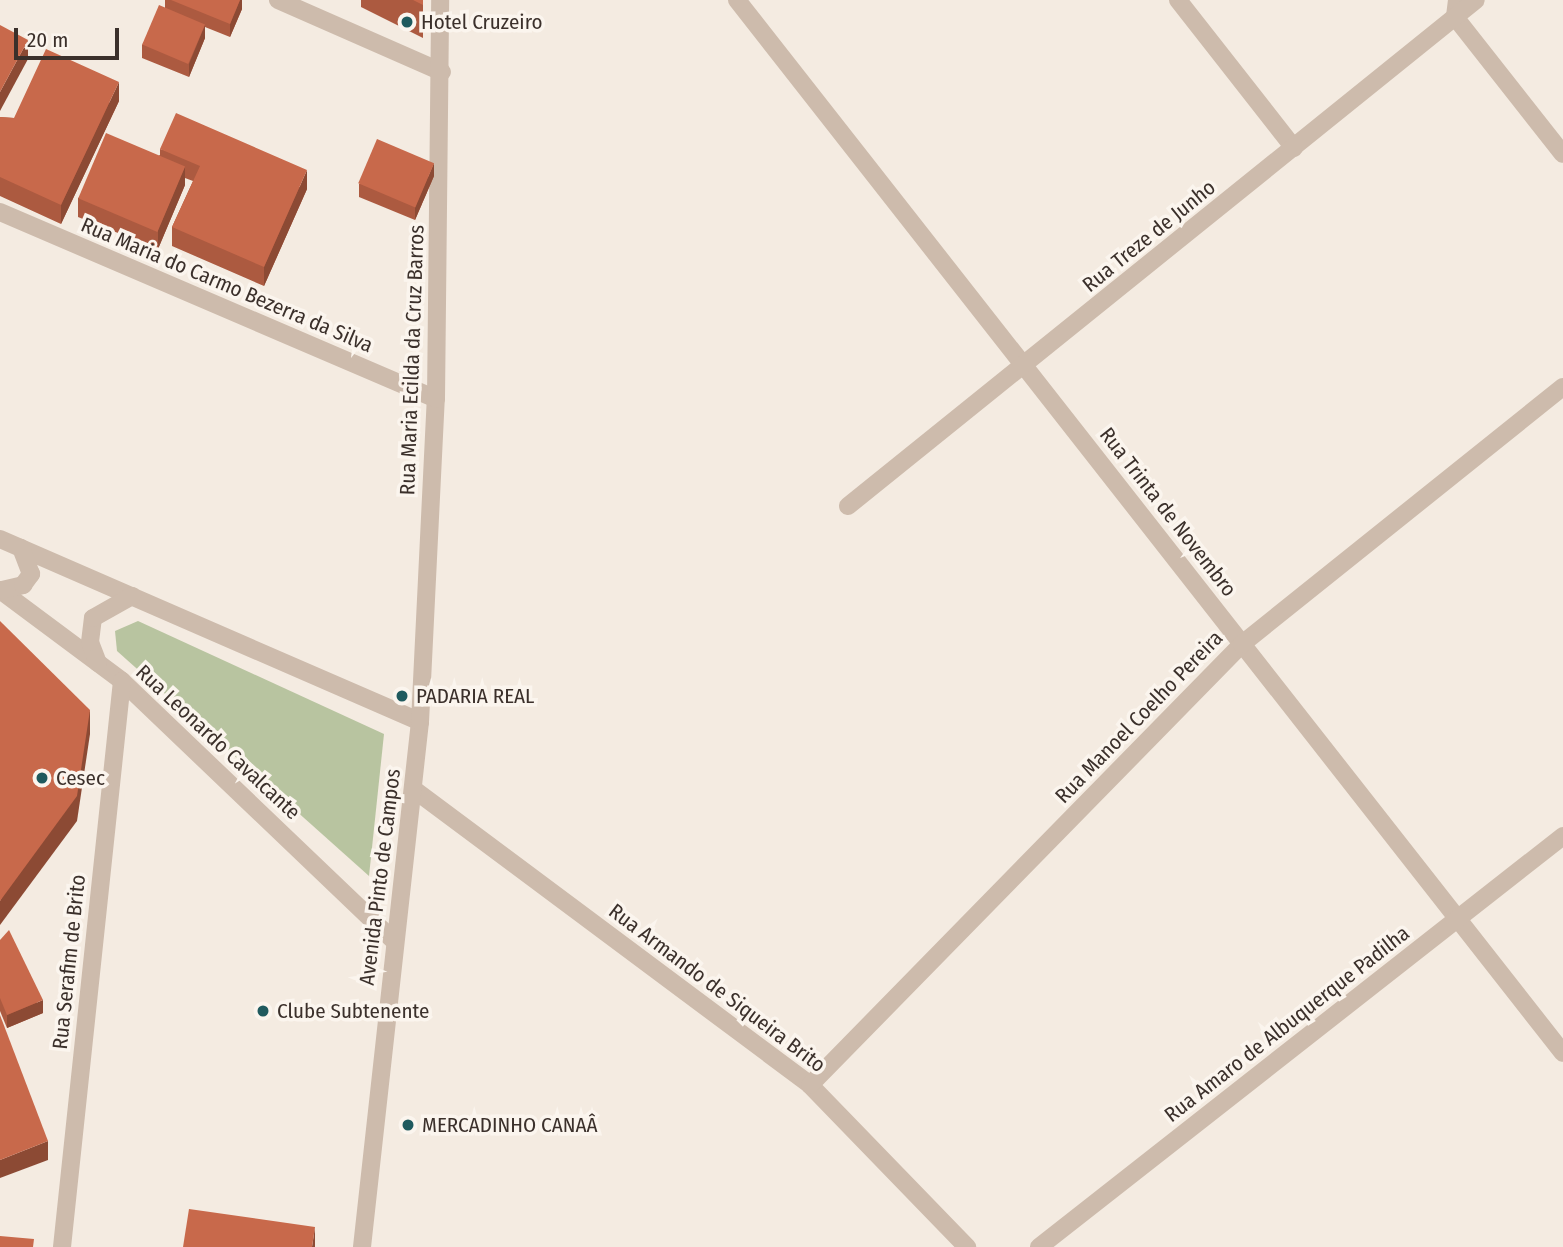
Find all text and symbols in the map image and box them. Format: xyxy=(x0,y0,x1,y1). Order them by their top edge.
place label: Hotel Cruzeiro xyxy=(421,9,542,35)
scale bar xyxy=(18,14,122,58)
marker: Hotel Cruzeiro xyxy=(399,14,415,30)
text: 20 m xyxy=(27,27,68,53)
street label: Rua Treze de Junho xyxy=(1077,175,1221,297)
street label: Rua Maria do Carmo Bezerra da Silva xyxy=(77,212,377,358)
street label: Rua Maria Ecilda da Cruz Barros xyxy=(395,224,429,496)
street label: Rua Trinta de Novembro xyxy=(1094,423,1242,601)
street label: Rua Manoel Coelho Pereira xyxy=(1050,625,1228,809)
street label: Rua Leonardo Cavalcante xyxy=(131,659,305,825)
place label: PADARIA REAL xyxy=(416,683,534,709)
marker: PADARIA REAL xyxy=(394,688,410,704)
place label: Cesec xyxy=(56,765,105,791)
street label: Avenida Pinto de Campos xyxy=(354,767,406,987)
marker: Cesec xyxy=(34,770,50,786)
street label: Rua Serafim de Brito xyxy=(47,873,91,1051)
street label: Rua Armando de Siqueira Brito xyxy=(604,898,830,1078)
street label: Rua Amaro de Albuquerque Padilha xyxy=(1160,921,1414,1127)
place label: Clube Subtenente xyxy=(277,998,429,1024)
marker: Clube Subtenente xyxy=(255,1003,271,1019)
place label: MERCADINHO CANAÂ xyxy=(422,1112,598,1138)
marker: MERCADINHO CANAÂ xyxy=(400,1117,416,1133)

